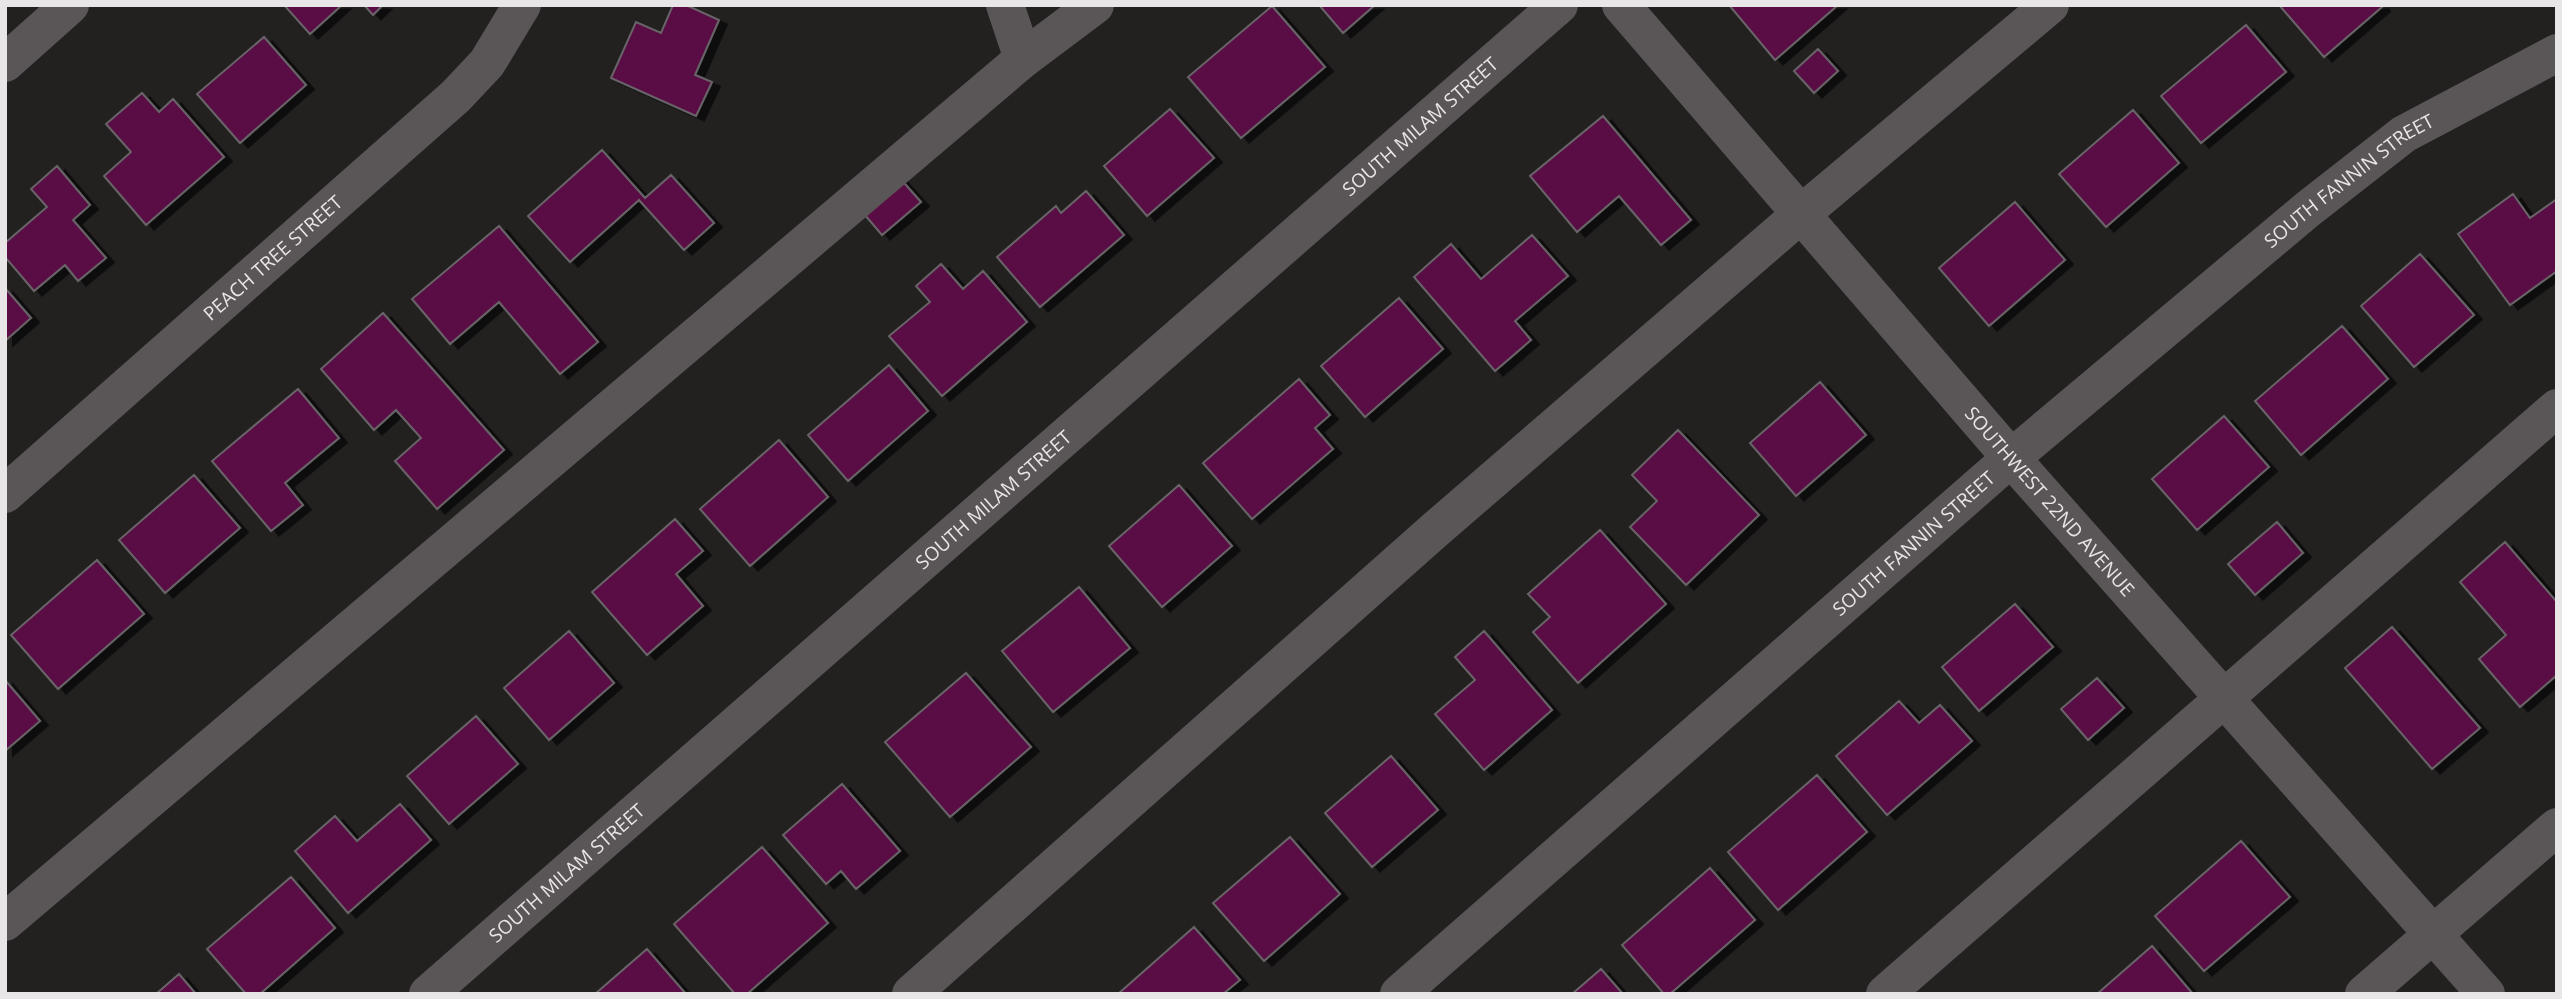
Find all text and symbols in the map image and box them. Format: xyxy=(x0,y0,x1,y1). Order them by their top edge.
street label: SOUTH MILAM STREET xyxy=(1337,51,1504,202)
street label: SOUTH FANNIN STREET xyxy=(2258,107,2439,254)
street label: PEACH TREE STREET xyxy=(198,189,348,326)
street label: SOUTHWEST 22ND AVENUE xyxy=(1959,401,2141,602)
street label: SOUTH MILAM STREET xyxy=(910,424,1077,575)
street label: SOUTH FANNIN STREET xyxy=(1827,465,2001,622)
street label: SOUTH MILAM STREET xyxy=(483,797,650,948)

